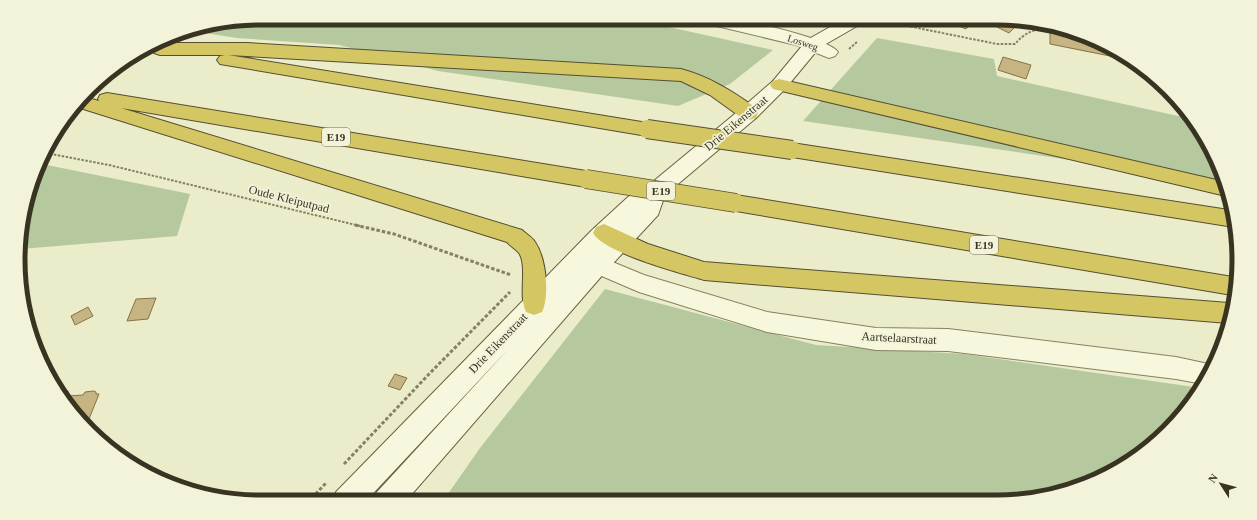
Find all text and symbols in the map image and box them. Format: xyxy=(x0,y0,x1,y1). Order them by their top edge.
street label: Losweg xyxy=(786,32,820,53)
street label: Drie Eikenstraat xyxy=(702,92,771,154)
road number: E19 xyxy=(322,128,350,146)
street label: Oude Kleiputpad xyxy=(247,182,331,216)
road number: E19 xyxy=(647,182,675,200)
road number: E19 xyxy=(970,236,998,254)
street label: Drie Eikenstraat xyxy=(466,310,531,376)
street label: Aartselaarstraat xyxy=(861,329,938,347)
north arrow xyxy=(1201,464,1241,504)
text: N xyxy=(1206,471,1220,485)

